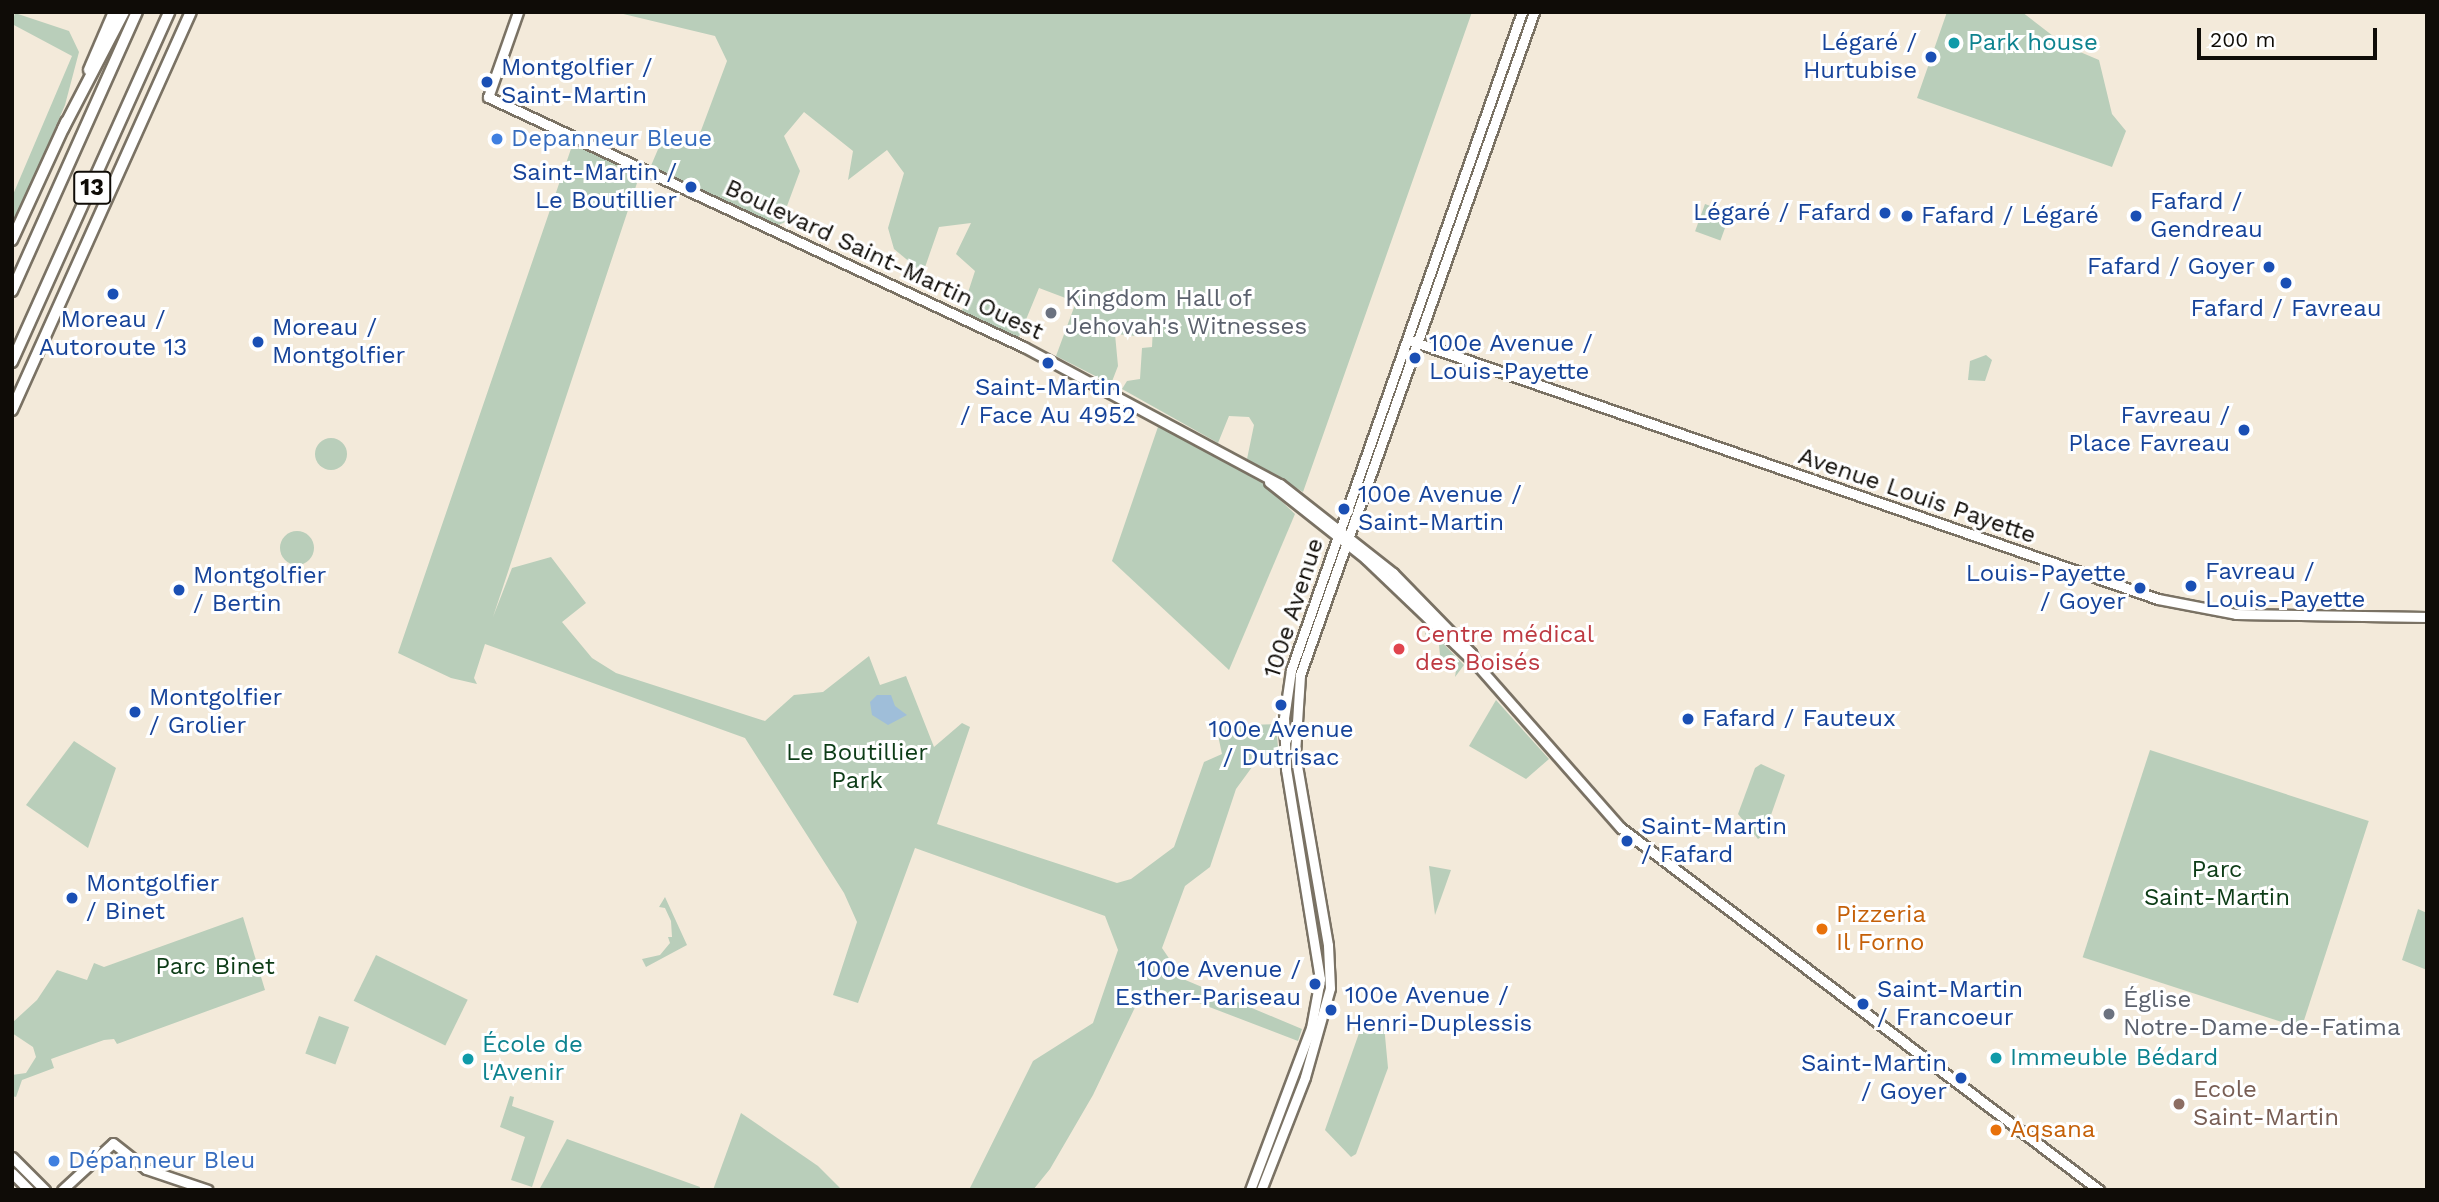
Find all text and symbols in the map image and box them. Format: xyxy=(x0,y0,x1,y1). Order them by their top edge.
scale bar xyxy=(2201,14,2381,58)
text: 200 m xyxy=(2210,27,2276,52)
place label: Légaré / Hurtubise xyxy=(1803,29,1917,85)
place label: Park house xyxy=(1968,29,2098,57)
marker: Park house xyxy=(1946,35,1962,51)
marker: Légaré / Hurtubise xyxy=(1923,49,1939,65)
place label: Montgolfier / Saint-Martin xyxy=(501,54,653,110)
marker: Montgolfier / Saint-Martin xyxy=(479,74,495,90)
place label: Depanneur Bleue xyxy=(511,125,713,153)
marker: Depanneur Bleue xyxy=(489,131,505,147)
place label: Saint-Martin / Le Boutillier xyxy=(512,159,677,215)
road number: 13 xyxy=(73,168,111,208)
street label: Boulevard Saint-Martin Ouest xyxy=(720,173,1048,347)
marker: Saint-Martin / Le Boutillier xyxy=(683,179,699,195)
place label: Fafard / Gendreau xyxy=(2150,188,2263,244)
place label: Légaré / Fafard xyxy=(1693,199,1871,227)
place label: Fafard / Légaré xyxy=(1921,202,2099,230)
marker: Légaré / Fafard xyxy=(1877,205,1893,221)
marker: Fafard / Légaré xyxy=(1899,208,1915,224)
marker: Fafard / Gendreau xyxy=(2128,208,2144,224)
place label: Fafard / Goyer xyxy=(2087,253,2255,281)
marker: Fafard / Goyer xyxy=(2261,259,2277,275)
marker: Fafard / Favreau xyxy=(2278,275,2294,291)
place label: Kingdom Hall of Jehovah's Witnesses xyxy=(1065,285,1308,341)
marker: Moreau / Autoroute 13 xyxy=(105,286,121,302)
place label: Fafard / Favreau xyxy=(2190,295,2382,323)
marker: Kingdom Hall of Jehovah's Witnesses xyxy=(1043,305,1059,321)
place label: Moreau / Autoroute 13 xyxy=(39,306,187,362)
place label: Moreau / Montgolfier xyxy=(272,314,405,370)
place label: 100e Avenue / Louis-Payette xyxy=(1429,330,1594,386)
marker: Moreau / Montgolfier xyxy=(250,334,266,350)
marker: 100e Avenue / Louis-Payette xyxy=(1407,350,1423,366)
marker: Saint-Martin / Face Au 4952 xyxy=(1040,355,1056,371)
place label: Saint-Martin / Face Au 4952 xyxy=(959,374,1137,430)
place label: Favreau / Place Favreau xyxy=(2068,402,2230,458)
marker: Favreau / Place Favreau xyxy=(2236,422,2252,438)
street label: Avenue Louis Payette xyxy=(1794,442,2040,550)
place label: 100e Avenue / Saint-Martin xyxy=(1358,481,1523,537)
marker: 100e Avenue / Saint-Martin xyxy=(1336,501,1352,517)
street label: 100e Avenue xyxy=(1258,534,1330,682)
place label: Favreau / Louis-Payette xyxy=(2205,558,2365,614)
place label: Louis-Payette / Goyer xyxy=(1966,560,2126,616)
place label: Montgolfier / Bertin xyxy=(193,562,326,618)
marker: Favreau / Louis-Payette xyxy=(2183,578,2199,594)
marker: Louis-Payette / Goyer xyxy=(2132,580,2148,596)
marker: Montgolfier / Bertin xyxy=(171,582,187,598)
place label: Centre médical des Boisés xyxy=(1415,621,1594,677)
marker: Centre médical des Boisés xyxy=(1389,639,1409,659)
place label: Montgolfier / Grolier xyxy=(149,684,282,740)
marker: 100e Avenue / Dutrisac xyxy=(1273,697,1289,713)
marker: Montgolfier / Grolier xyxy=(127,704,143,720)
place label: Fafard / Fauteux xyxy=(1702,705,1896,733)
marker: Fafard / Fauteux xyxy=(1680,711,1696,727)
place label: 100e Avenue / Dutrisac xyxy=(1208,716,1354,772)
park label: Le Boutillier Park xyxy=(786,739,928,795)
place label: Saint-Martin / Fafard xyxy=(1641,813,1787,869)
marker: Saint-Martin / Fafard xyxy=(1619,833,1635,849)
park label: Parc Saint-Martin xyxy=(2144,856,2290,912)
place label: Montgolfier / Binet xyxy=(86,870,219,926)
marker: Montgolfier / Binet xyxy=(64,890,80,906)
place label: Pizzeria Il Forno xyxy=(1836,901,1926,957)
marker: Pizzeria Il Forno xyxy=(1814,921,1830,937)
park label: Parc Binet xyxy=(155,953,275,981)
place label: 100e Avenue / Esther-Pariseau xyxy=(1115,956,1301,1012)
marker: 100e Avenue / Esther-Pariseau xyxy=(1307,976,1323,992)
place label: Saint-Martin / Francoeur xyxy=(1877,976,2023,1032)
place label: 100e Avenue / Henri-Duplessis xyxy=(1345,982,1532,1038)
place label: Église Notre-Dame-de-Fatima xyxy=(2123,986,2401,1042)
marker: Saint-Martin / Francoeur xyxy=(1855,996,1871,1012)
marker: 100e Avenue / Henri-Duplessis xyxy=(1323,1002,1339,1018)
marker: Église Notre-Dame-de-Fatima xyxy=(2101,1006,2117,1022)
place label: École de l'Avenir xyxy=(482,1031,583,1087)
place label: Immeuble Bédard xyxy=(2010,1044,2218,1072)
place label: Saint-Martin / Goyer xyxy=(1801,1050,1947,1106)
marker: Immeuble Bédard xyxy=(1988,1050,2004,1066)
marker: École de l'Avenir xyxy=(460,1051,476,1067)
marker: Saint-Martin / Goyer xyxy=(1953,1070,1969,1086)
place label: Ecole Saint-Martin xyxy=(2193,1076,2339,1132)
marker: Ecole Saint-Martin xyxy=(2171,1096,2187,1112)
place label: Aqsana xyxy=(2010,1116,2095,1144)
marker: Aqsana xyxy=(1988,1122,2004,1138)
place label: Dépanneur Bleu xyxy=(68,1147,256,1175)
marker: Dépanneur Bleu xyxy=(46,1153,62,1169)

